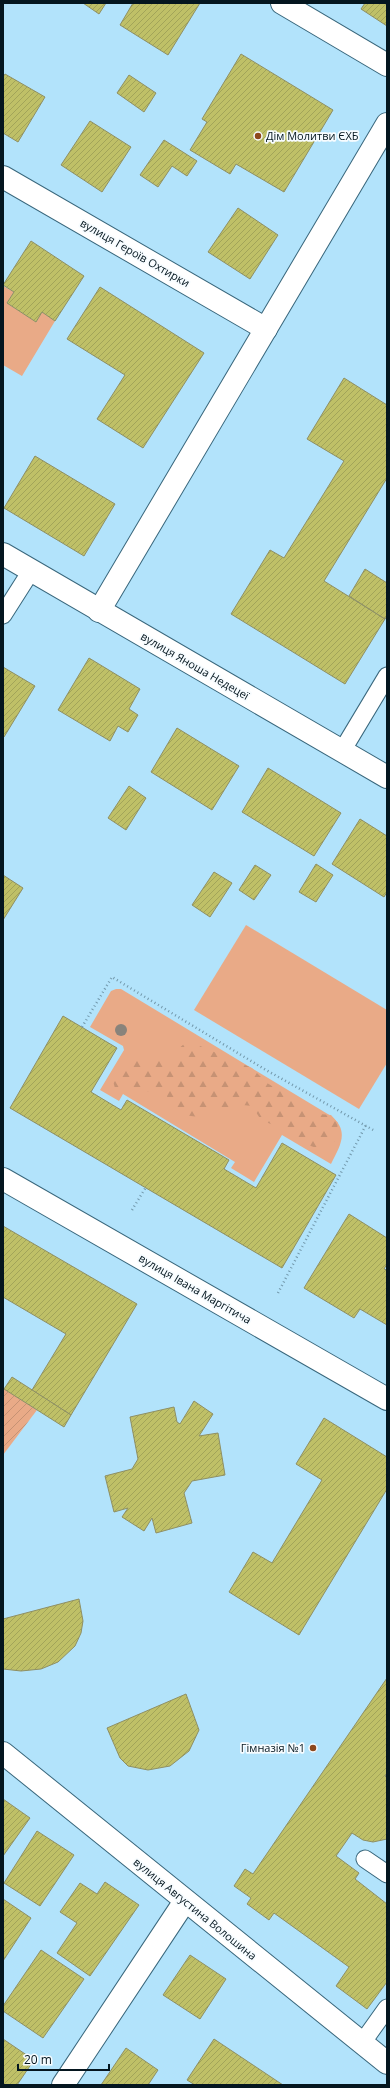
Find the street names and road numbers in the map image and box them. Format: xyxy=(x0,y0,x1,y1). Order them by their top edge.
street label: вулиця Героїв Охтирки xyxy=(78,215,193,290)
street label: вулиця Яноша Недецеї xyxy=(138,628,252,703)
street label: вулиця Івана Маргітича xyxy=(136,1250,254,1327)
street label: вулиця Августина Волошина xyxy=(131,1854,260,1963)

